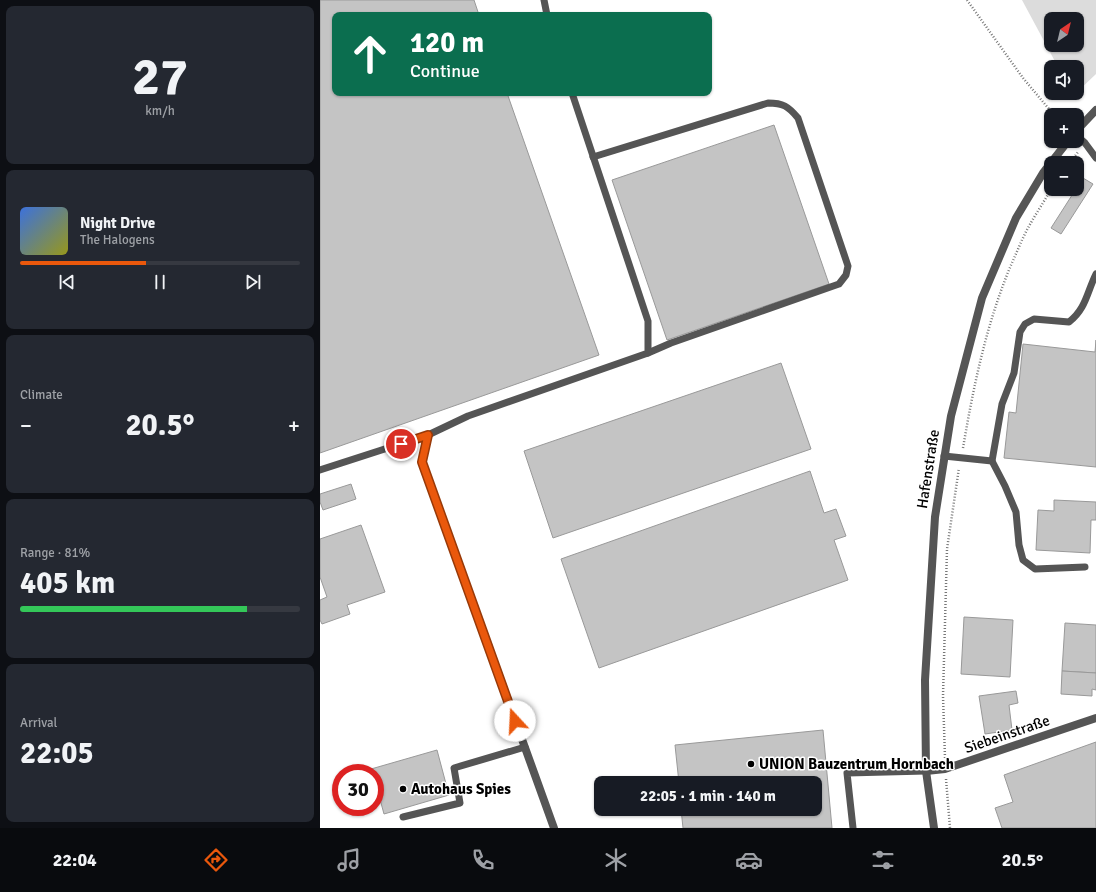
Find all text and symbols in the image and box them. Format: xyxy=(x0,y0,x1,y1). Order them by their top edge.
north arrow xyxy=(1044,12,1084,52)
map controls xyxy=(1044,12,1084,196)
text: 120 m xyxy=(410,26,484,60)
icon: ahead xyxy=(344,28,396,80)
text: 27 xyxy=(132,45,188,109)
text: Continue xyxy=(410,60,480,82)
button: sound xyxy=(1044,60,1084,100)
text: km/h xyxy=(145,103,175,119)
button: + xyxy=(1044,108,1084,148)
button: − xyxy=(1044,156,1084,196)
text: Night Drive xyxy=(80,214,155,232)
text: The Halogens xyxy=(80,232,155,248)
icon: previous xyxy=(56,271,78,293)
icon: pause xyxy=(149,271,171,293)
icon: next xyxy=(242,271,264,293)
text: Climate xyxy=(20,387,63,403)
text: 20.5° xyxy=(125,407,195,444)
text: − xyxy=(20,412,32,439)
text: + xyxy=(288,412,300,439)
pin xyxy=(384,427,418,461)
street label: Hafenstraße xyxy=(913,428,943,510)
icon: arrive xyxy=(390,433,412,455)
text: Range · 81% xyxy=(20,545,90,561)
text: 405 km xyxy=(20,565,115,602)
position arrow xyxy=(494,700,536,742)
street label: Siebeinstraße xyxy=(962,711,1052,757)
text: Arrival xyxy=(20,715,57,731)
text: 22:05 xyxy=(20,735,94,772)
place label: UNION Bauzentrum Hornbach xyxy=(759,755,954,773)
marker: UNION Bauzentrum Hornbach xyxy=(746,759,756,769)
speed limit sign: 30 xyxy=(332,764,384,816)
place label: Autohaus Spies xyxy=(411,780,511,798)
marker: Autohaus Spies xyxy=(398,784,408,794)
text: 22:05 · 1 min · 140 m xyxy=(640,787,776,805)
icon: directions xyxy=(202,846,230,874)
icon: music xyxy=(335,846,363,874)
icon: phone xyxy=(469,846,497,874)
icon: climate xyxy=(602,846,630,874)
icon: car xyxy=(735,846,763,874)
icon: filters xyxy=(869,846,897,874)
text: 22:04 xyxy=(53,849,97,871)
text: 20.5° xyxy=(1002,849,1043,871)

